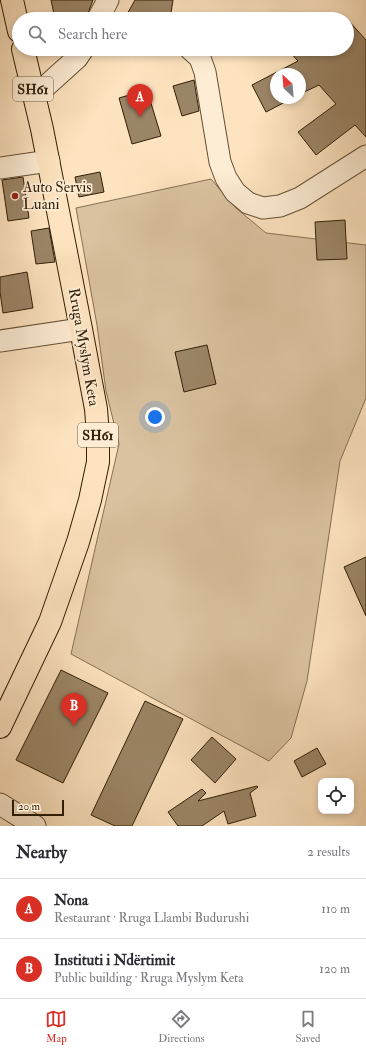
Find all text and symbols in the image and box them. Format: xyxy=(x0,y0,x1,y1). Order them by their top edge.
search box xyxy=(12,12,354,56)
icon: search xyxy=(26,23,48,45)
text: Search here xyxy=(58,25,127,44)
north arrow xyxy=(270,68,306,104)
road number: SH61 xyxy=(13,77,53,101)
pin: A xyxy=(127,84,153,117)
place label: Auto Servis Luani xyxy=(22,178,91,214)
marker: Auto Servis Luani xyxy=(10,191,20,201)
street label: Rruga Myslym Keta xyxy=(64,287,103,408)
your location xyxy=(145,407,165,427)
road number: SH61 xyxy=(78,423,118,447)
pin: B xyxy=(61,693,87,726)
map controls xyxy=(318,778,354,814)
button: locate xyxy=(318,778,354,814)
scale bar xyxy=(12,798,64,817)
text: 20 m xyxy=(18,800,40,813)
text: Nearby xyxy=(16,842,67,863)
text: 2 results xyxy=(307,844,350,860)
text: Nona xyxy=(54,891,88,910)
text: A xyxy=(25,901,33,917)
text: 110 m xyxy=(321,901,350,917)
text: Restaurant · Rruga Llambi Budurushi xyxy=(54,910,249,926)
text: Instituti i Ndërtimit xyxy=(54,951,175,970)
text: B xyxy=(25,961,33,977)
text: 120 m xyxy=(319,961,350,977)
text: Public building · Rruga Myslym Keta xyxy=(54,970,244,986)
tab: Map xyxy=(45,1008,67,1045)
tab: Directions xyxy=(158,1008,205,1045)
tab: Saved xyxy=(295,1008,321,1045)

